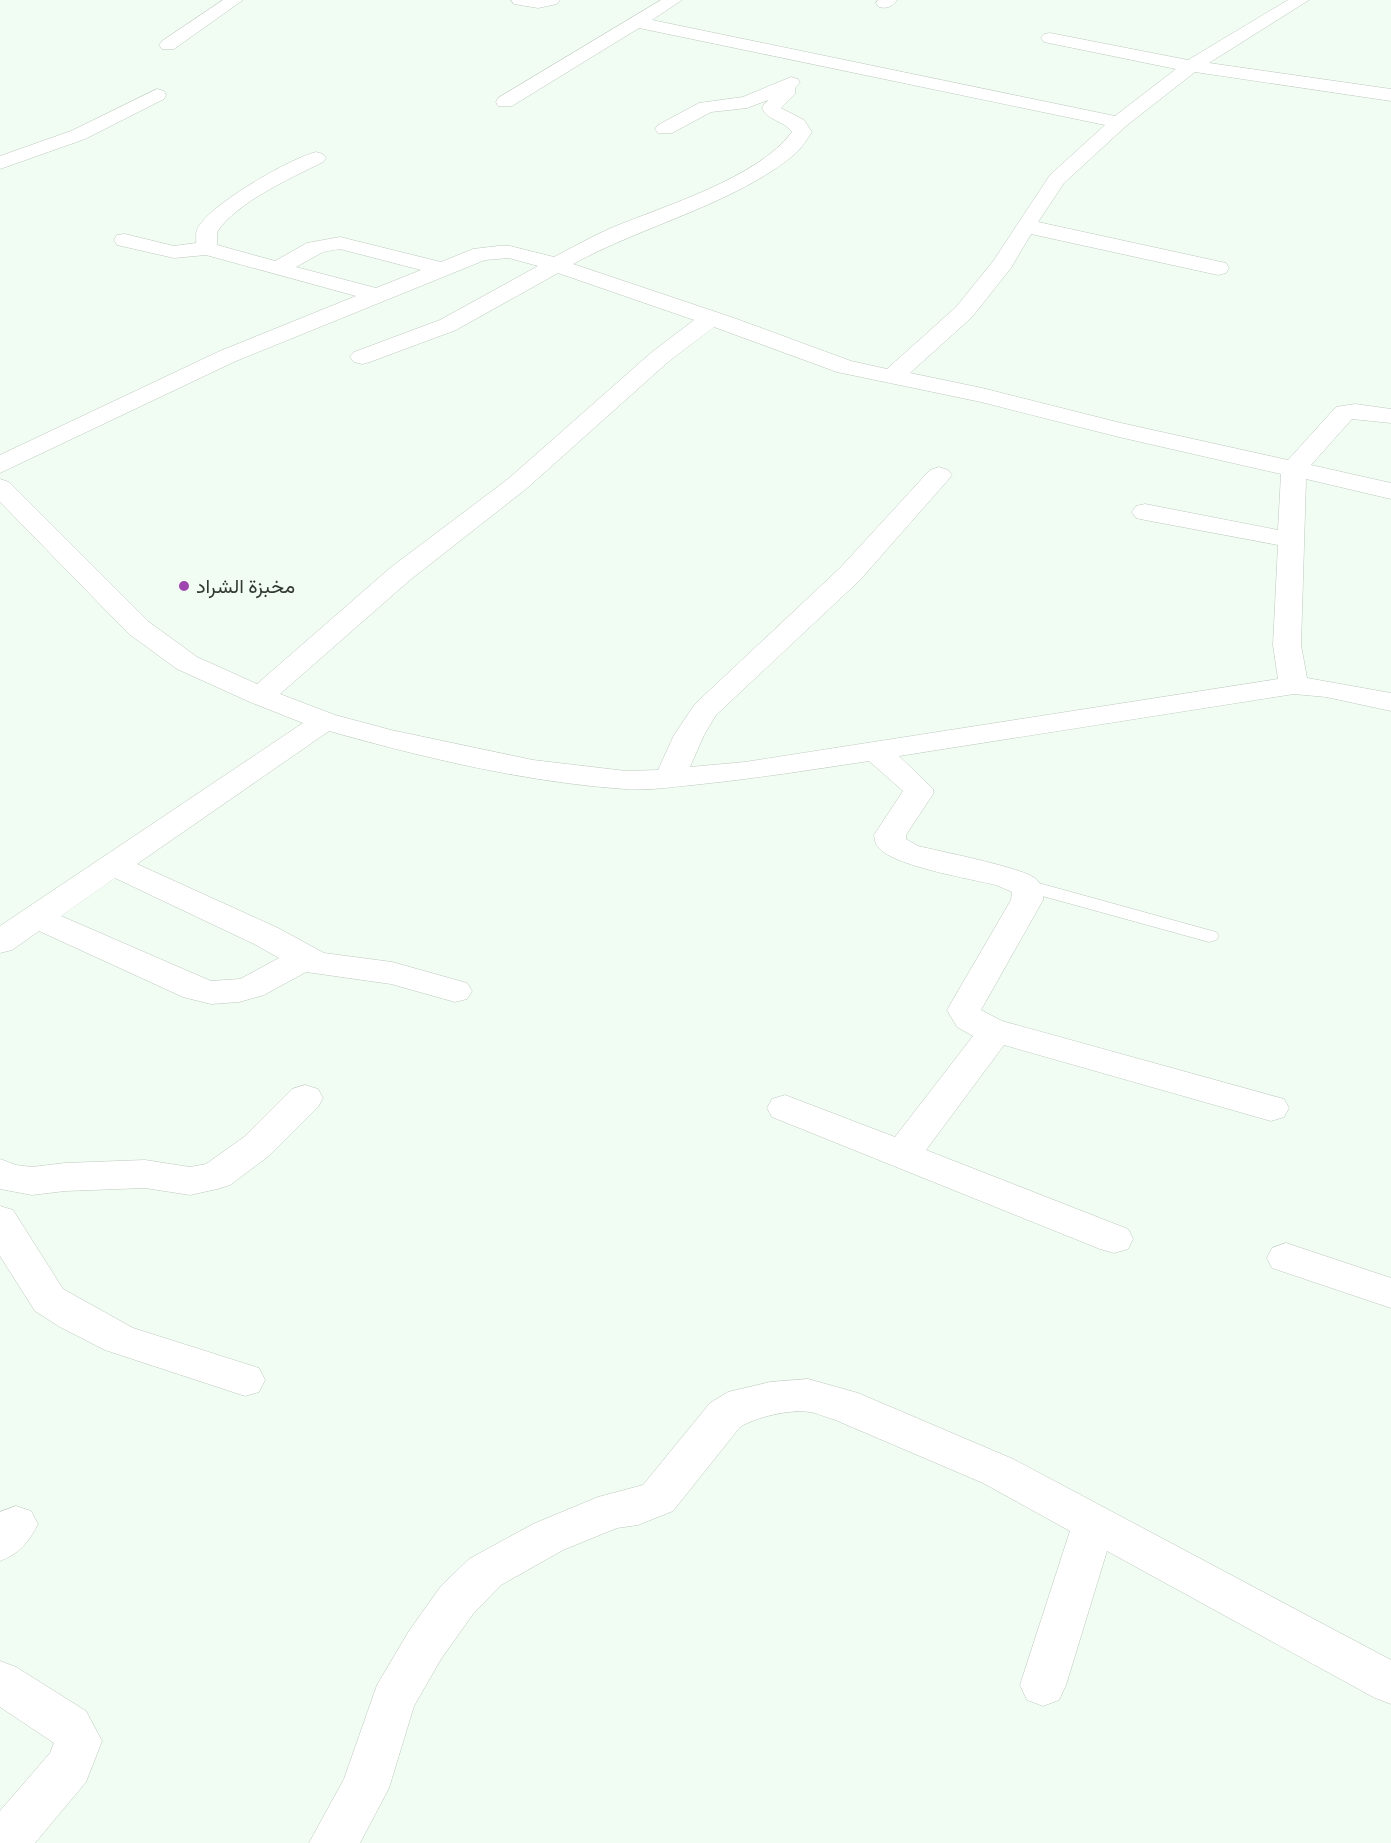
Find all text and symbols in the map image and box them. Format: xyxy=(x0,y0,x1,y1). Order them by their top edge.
place label: مخبزة الشراد xyxy=(196,574,295,599)
marker: مخبزة الشراد xyxy=(177,579,191,593)

